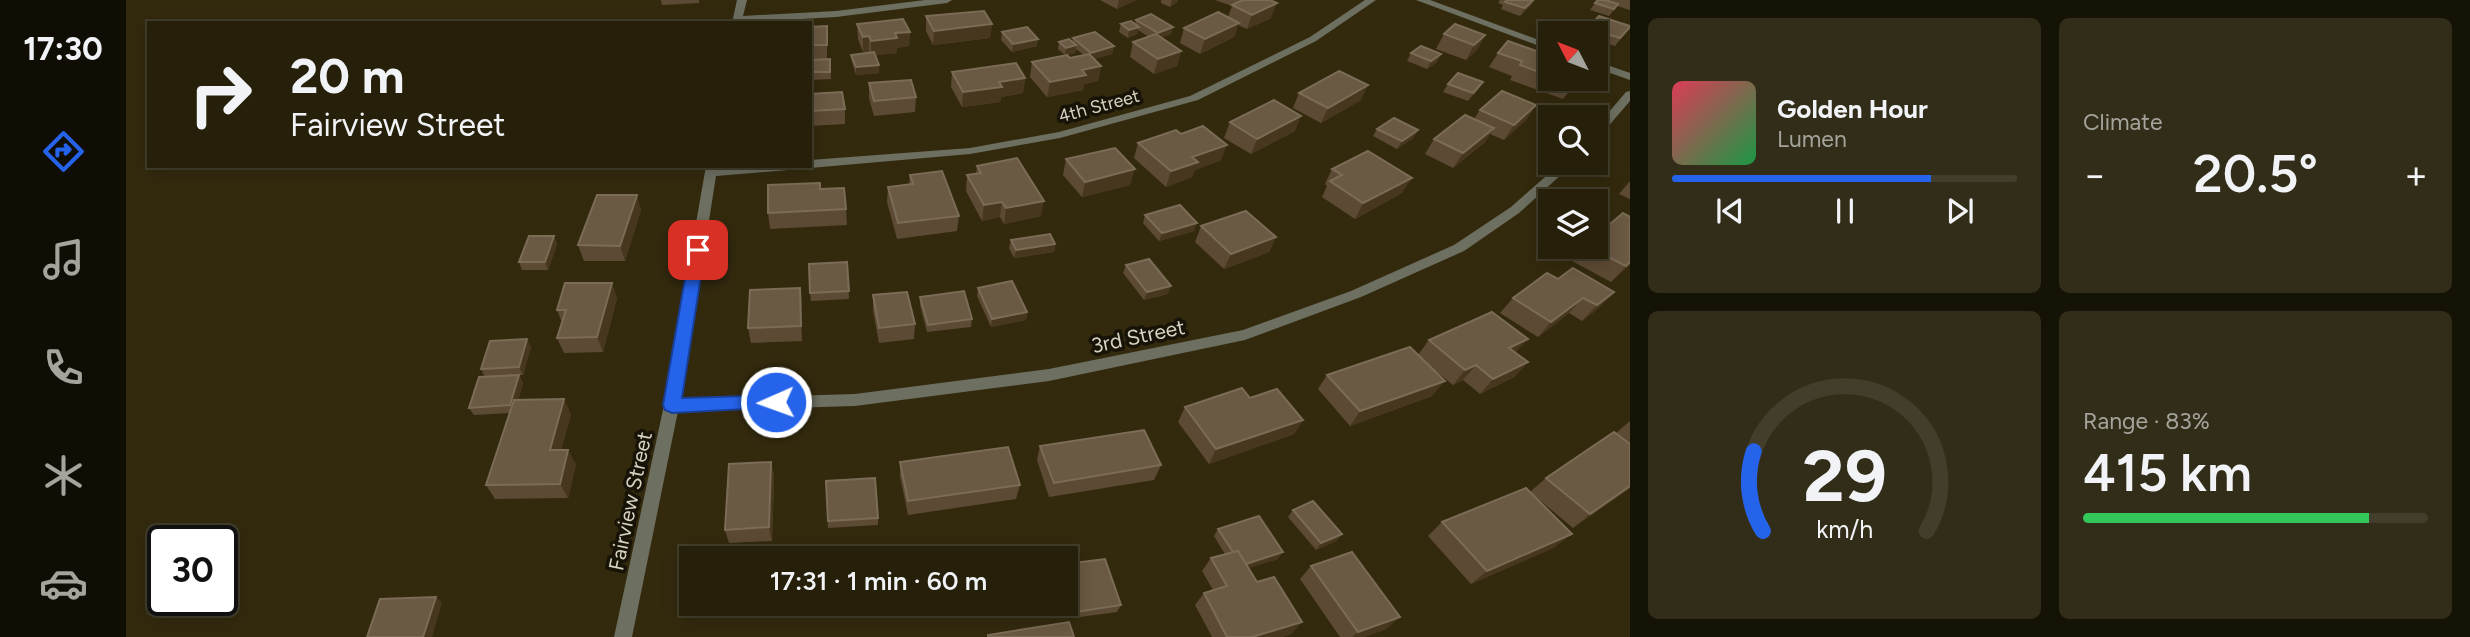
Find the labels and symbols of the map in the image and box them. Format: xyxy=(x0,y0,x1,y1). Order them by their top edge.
north arrow xyxy=(1538,21,1608,91)
street label: 4th Street xyxy=(1056,85,1142,127)
pin xyxy=(668,220,728,280)
street label: 3rd Street xyxy=(1089,314,1187,358)
position arrow xyxy=(739,365,813,439)
street label: Fairview Street xyxy=(603,429,657,573)
speed limit sign: 30 xyxy=(147,525,238,616)

